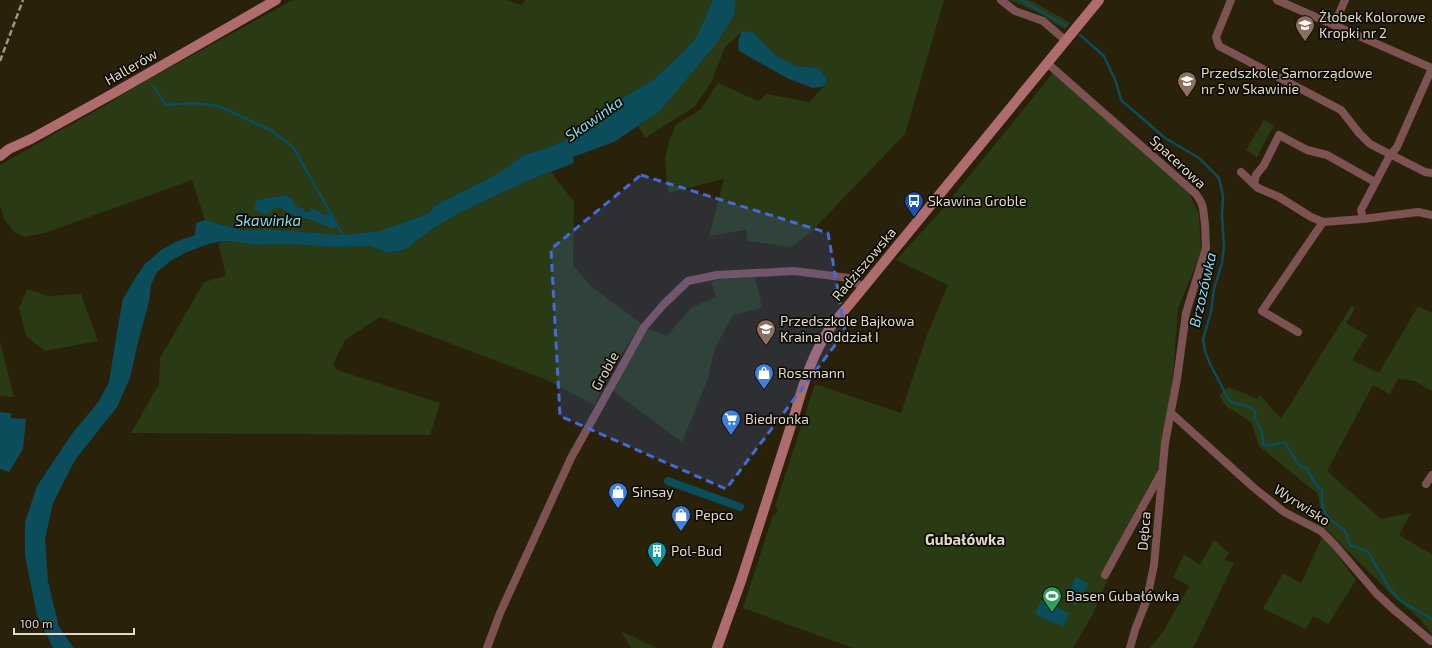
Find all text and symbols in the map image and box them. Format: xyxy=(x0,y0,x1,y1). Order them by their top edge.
place label: Żłobek Kolorowe Kropki nr 2 xyxy=(1319,8,1426,41)
school or university icon: Żłobek Kolorowe Kropki nr 2 xyxy=(1294,14,1316,42)
street label: Hallerów xyxy=(101,45,160,88)
place label: Przedszkole Samorządowe nr 5 w Skawinie xyxy=(1201,64,1373,97)
school or university icon: Przedszkole Samorządowe nr 5 w Skawinie xyxy=(1176,70,1198,98)
water label: Skawinka xyxy=(561,92,626,145)
street label: Spacerowa xyxy=(1147,131,1210,192)
bus stop icon: Skawina Groble xyxy=(903,190,925,218)
place label: Skawina Groble xyxy=(928,192,1026,209)
water label: Skawinka xyxy=(235,211,301,229)
street label: Radziszowska xyxy=(828,224,899,304)
water label: Brzozówka xyxy=(1185,251,1219,329)
place label: Przedszkole Bajkowa Kraina Oddział I xyxy=(780,312,914,345)
school or university icon: Przedszkole Bajkowa Kraina Oddział I xyxy=(755,318,777,346)
street label: Groble xyxy=(587,348,622,393)
shop icon: Rossmann xyxy=(753,362,775,390)
place label: Rossmann xyxy=(778,364,845,381)
supermarket icon: Biedronka xyxy=(720,408,742,436)
place label: Biedronka xyxy=(745,410,809,427)
street label: Wyrwisko xyxy=(1271,480,1333,529)
shop icon: Sinsay xyxy=(607,481,629,509)
place label: Sinsay xyxy=(632,483,674,500)
shop icon: Pepco xyxy=(670,504,692,532)
place label: Pepco xyxy=(695,506,734,523)
street label: Dębca xyxy=(1133,511,1154,551)
district label: Gubałówka xyxy=(925,530,1005,548)
building icon: Pol-Bud xyxy=(646,540,668,568)
place label: Pol-Bud xyxy=(671,542,722,559)
sports icon: Basen Gubałówka xyxy=(1041,585,1063,613)
place label: Basen Gubałówka xyxy=(1066,587,1180,604)
scale bar xyxy=(14,610,134,636)
text: 100 m xyxy=(20,616,52,630)

